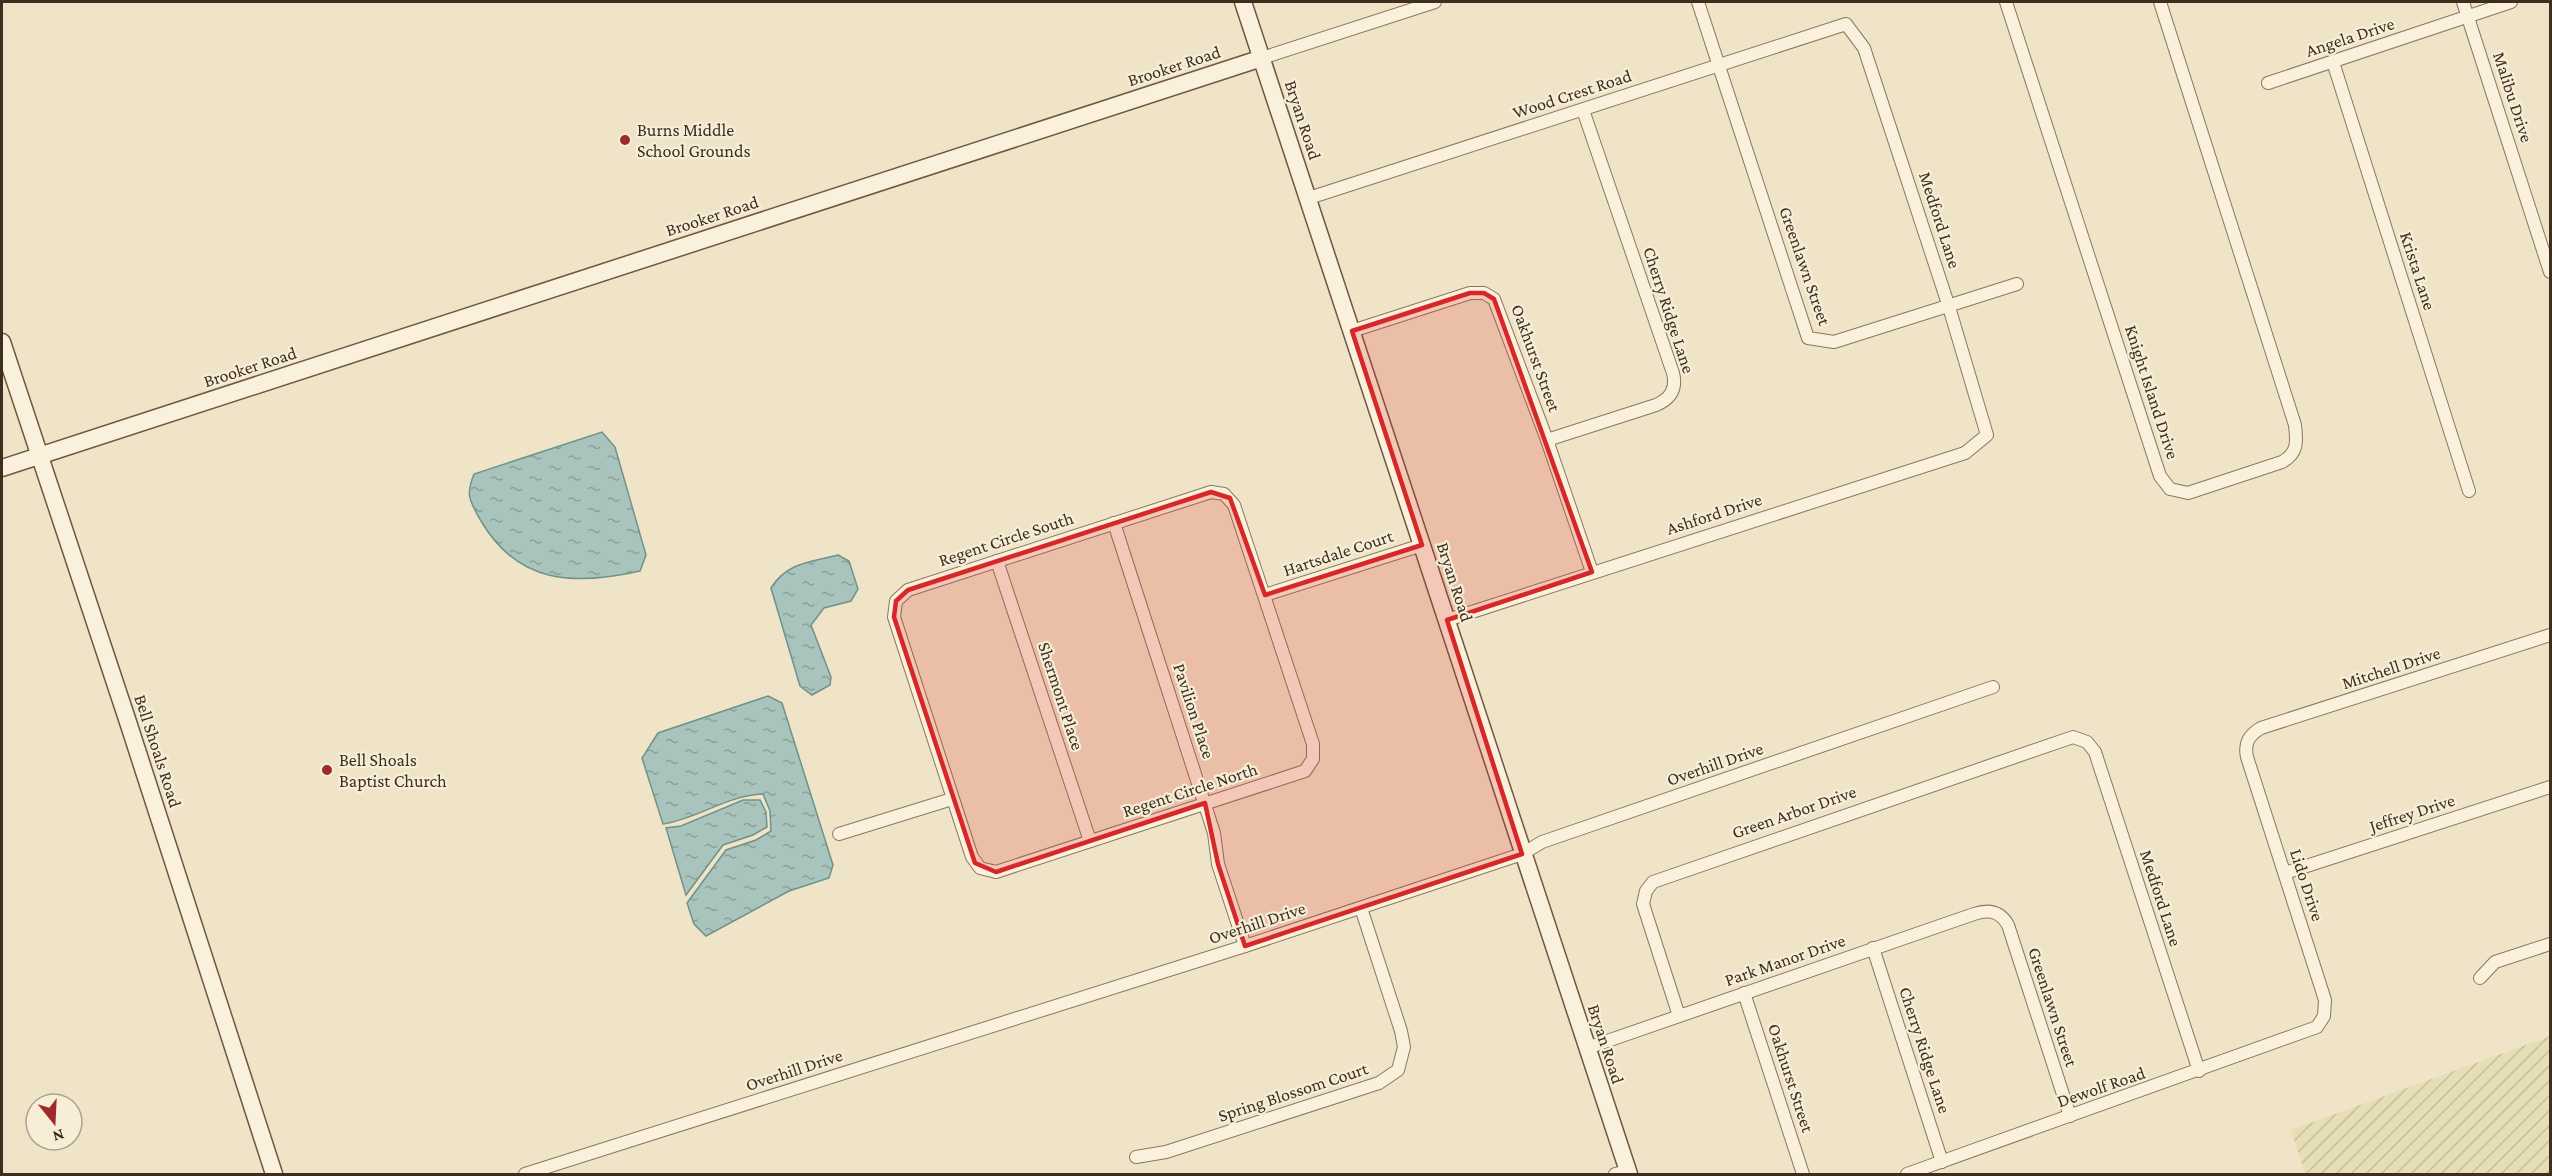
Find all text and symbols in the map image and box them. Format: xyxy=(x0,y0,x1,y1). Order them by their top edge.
street label: Angela Drive xyxy=(2303,13,2397,61)
street label: Brooker Road xyxy=(1125,41,1223,90)
street label: Malibu Drive xyxy=(2489,49,2537,145)
street label: Wood Crest Road xyxy=(1510,65,1635,123)
street label: Bryan Road xyxy=(1281,78,1325,163)
place label: Burns Middle School Grounds xyxy=(637,120,751,161)
marker: Burns Middle School Grounds xyxy=(618,133,632,147)
street label: Medford Lane xyxy=(1915,169,1965,271)
street label: Brooker Road xyxy=(663,191,761,240)
street label: Greenlawn Street xyxy=(1775,204,1835,329)
street label: Krista Lane xyxy=(2396,229,2440,313)
street label: Cherry Ridge Lane xyxy=(1639,244,1699,376)
street label: Oakhurst Street xyxy=(1507,301,1565,416)
street label: Knight Island Drive xyxy=(2121,322,2183,462)
street label: Brooker Road xyxy=(201,342,299,391)
street label: Ashford Drive xyxy=(1664,489,1764,539)
street label: Regent Circle South xyxy=(936,508,1076,570)
street label: Hartsdale Court xyxy=(1280,525,1397,580)
street label: Bryan Road xyxy=(1433,540,1477,625)
street label: Shermont Place xyxy=(1034,640,1088,753)
street label: Mitchell Drive xyxy=(2339,643,2443,693)
street label: Pavilion Place xyxy=(1169,661,1219,761)
street label: Bell Shoals Road xyxy=(130,692,186,811)
street label: Overhill Drive xyxy=(1664,738,1766,790)
place label: Bell Shoals Baptist Church xyxy=(339,750,447,791)
street label: Regent Circle North xyxy=(1120,759,1260,821)
marker: Bell Shoals Baptist Church xyxy=(320,763,334,777)
street label: Green Arbor Drive xyxy=(1729,781,1859,843)
street label: Jeffrey Drive xyxy=(2365,790,2457,837)
street label: Lido Drive xyxy=(2286,846,2328,924)
street label: Medford Lane xyxy=(2136,847,2186,949)
street label: Overhill Drive xyxy=(1206,898,1308,948)
street label: Park Manor Drive xyxy=(1722,930,1848,990)
street label: Greenlawn Street xyxy=(2024,945,2082,1070)
street label: Cherry Ridge Lane xyxy=(1895,984,1955,1116)
street label: Bryan Road xyxy=(1584,1002,1628,1087)
street label: Oakhurst Street xyxy=(1764,1021,1818,1136)
street label: Overhill Drive xyxy=(743,1045,845,1095)
street label: Spring Blossom Court xyxy=(1215,1058,1371,1126)
street label: Dewolf Road xyxy=(2054,1062,2148,1111)
north arrow xyxy=(24,1092,84,1152)
text: N xyxy=(51,1126,66,1146)

